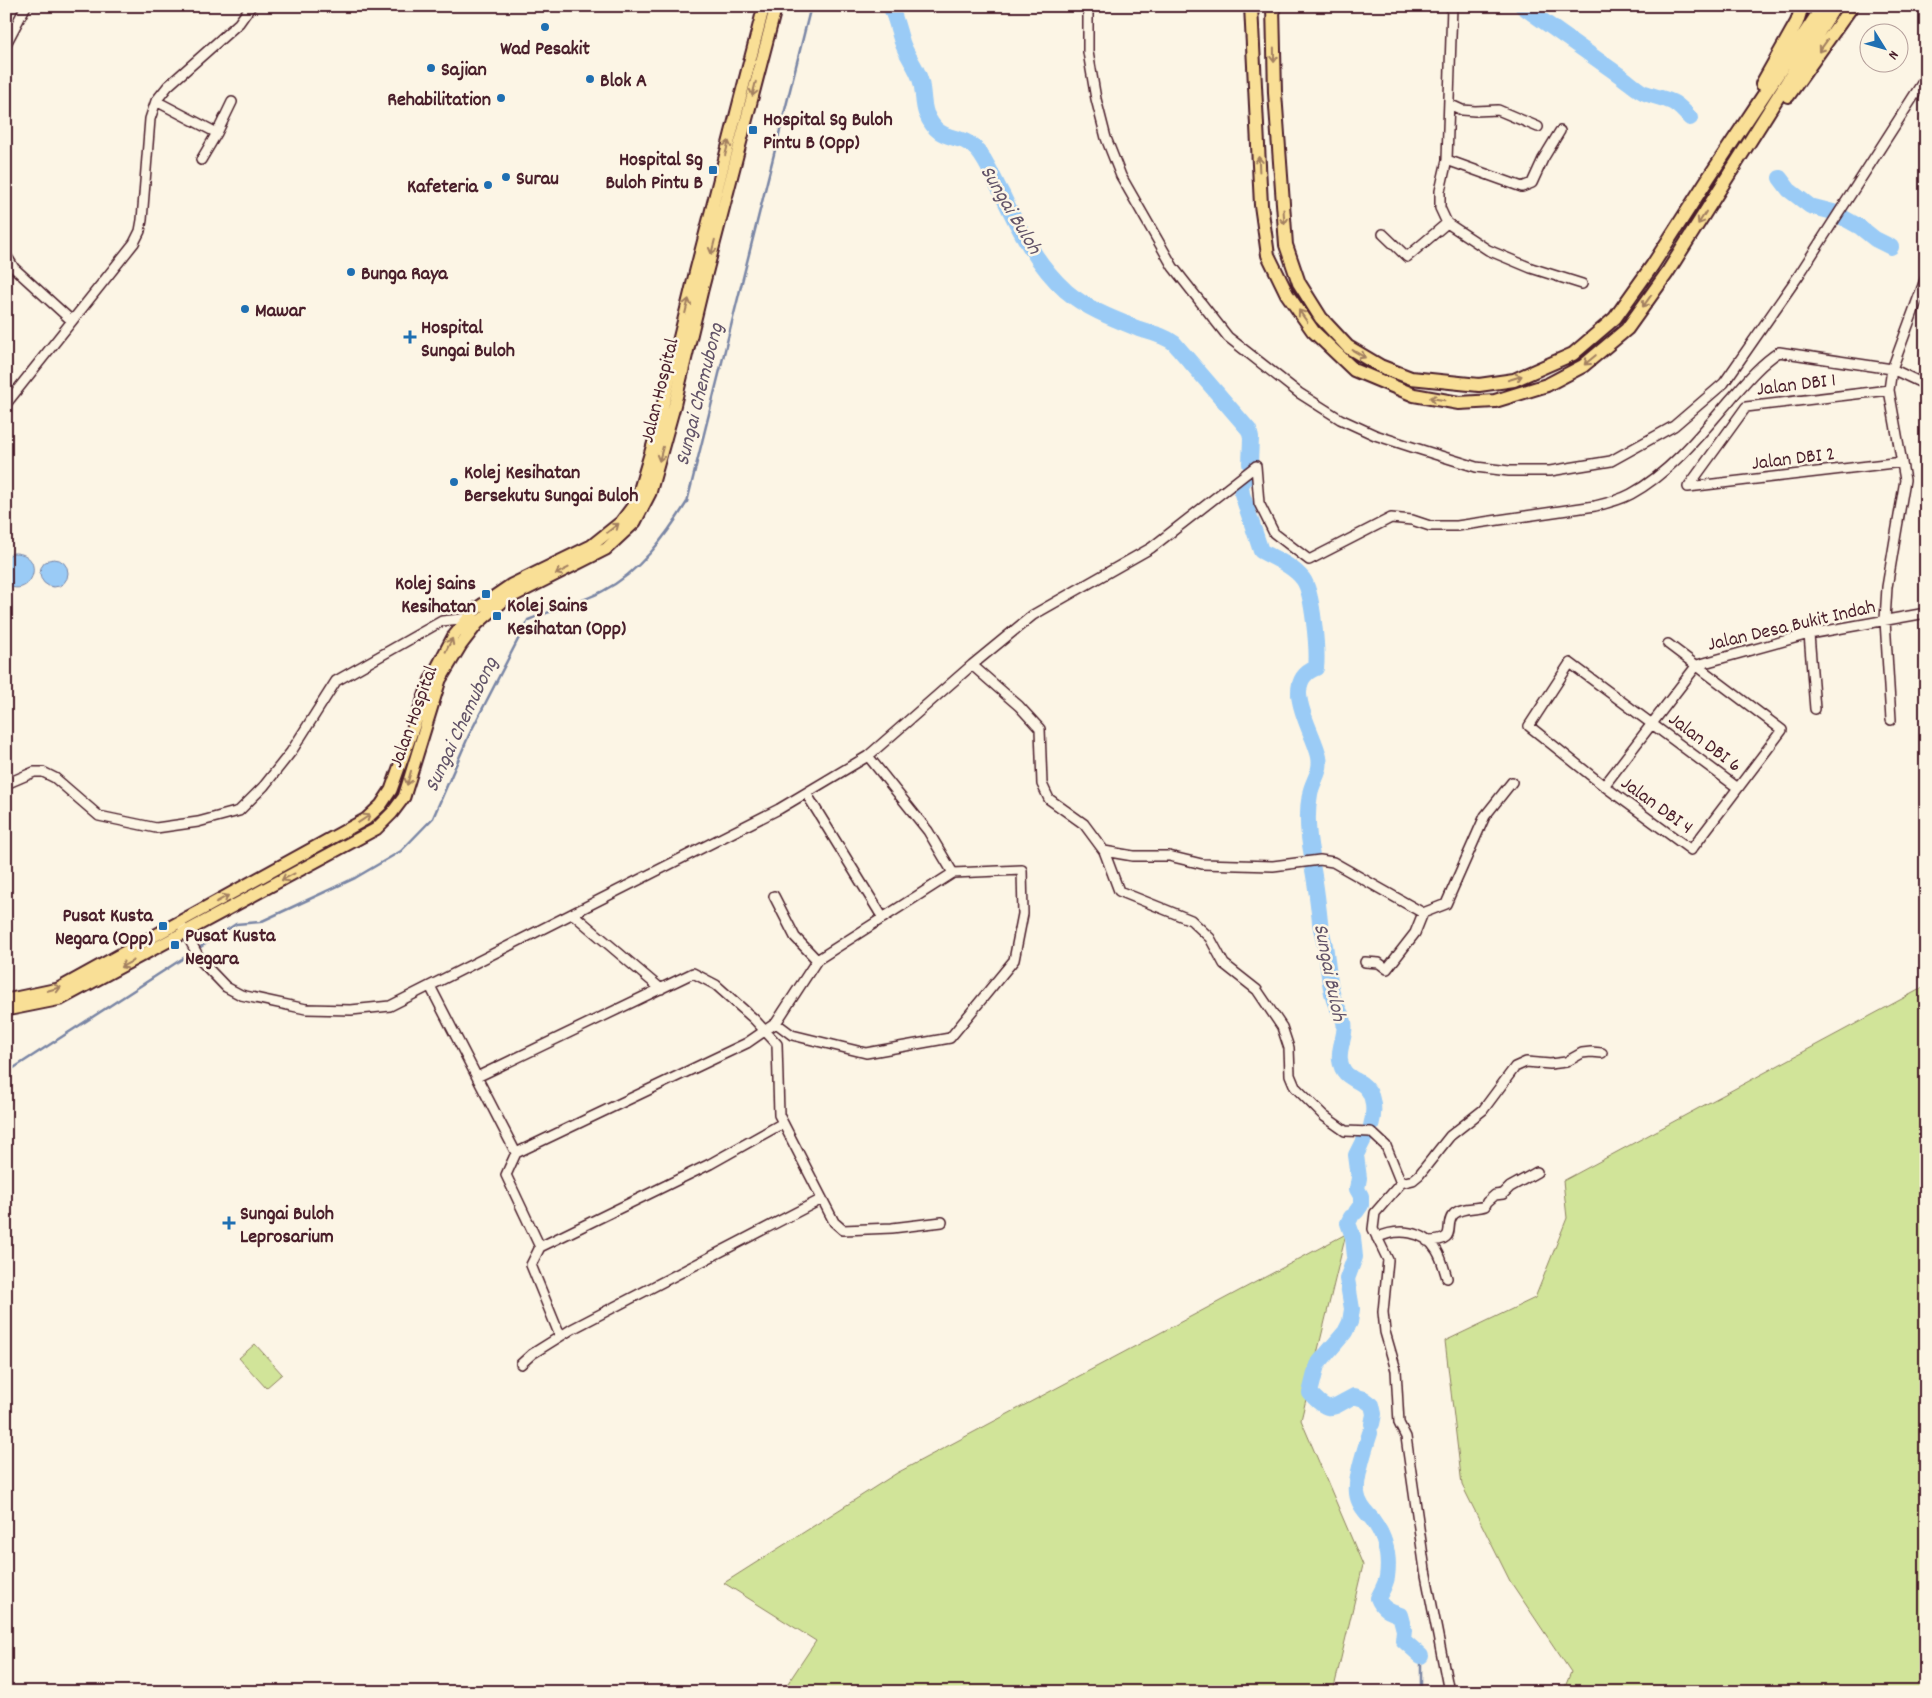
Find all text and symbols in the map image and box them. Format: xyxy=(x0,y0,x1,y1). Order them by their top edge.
marker: Wad Pesakit xyxy=(539,21,551,33)
north arrow xyxy=(1860,22,1910,72)
place label: Wad Pesakit xyxy=(500,36,590,64)
one-way arrow xyxy=(1818,39,1829,52)
one-way arrow xyxy=(1269,46,1279,63)
text: N xyxy=(1883,46,1903,63)
place label: Sajian xyxy=(441,57,487,85)
marker: Sajian xyxy=(425,62,437,74)
place label: Blok A xyxy=(600,68,647,96)
marker: Blok A xyxy=(584,73,596,85)
one-way arrow xyxy=(749,81,758,97)
place label: Rehabilitation xyxy=(387,87,491,115)
marker: Rehabilitation xyxy=(495,92,507,104)
place label: Hospital Sg Buloh Pintu B (Opp) xyxy=(763,107,893,158)
marker: Hospital Sg Buloh Pintu B (Opp) xyxy=(747,124,759,136)
one-way arrow xyxy=(723,141,732,157)
place label: Hospital Sg Buloh Pintu B xyxy=(605,147,703,198)
one-way arrow xyxy=(1254,156,1263,172)
water label: Sungai Buloh xyxy=(971,161,1048,262)
marker: Hospital Sg Buloh Pintu B xyxy=(707,164,719,176)
place label: Surau xyxy=(516,166,559,194)
marker: Surau xyxy=(500,171,512,183)
place label: Kafeteria xyxy=(407,174,479,202)
marker: Kafeteria xyxy=(482,179,494,191)
one-way arrow xyxy=(1279,209,1288,225)
one-way arrow xyxy=(1696,211,1707,225)
one-way arrow xyxy=(708,238,718,254)
place label: Bunga Raya xyxy=(361,261,448,289)
marker: Bunga Raya xyxy=(345,266,357,278)
one-way arrow xyxy=(1642,294,1652,308)
place label: Mawar xyxy=(255,298,306,326)
one-way arrow xyxy=(683,298,692,314)
marker: Mawar xyxy=(239,303,251,315)
one-way arrow xyxy=(1298,309,1308,323)
place label: Hospital Sungai Buloh xyxy=(421,315,515,366)
water label: Sungai Chemubong xyxy=(669,320,733,469)
marker: Hospital Sungai Buloh xyxy=(403,330,417,344)
street label: Jalan Hospital xyxy=(634,335,687,446)
one-way arrow xyxy=(1352,349,1366,359)
one-way arrow xyxy=(1583,354,1596,366)
street label: Jalan DBI 1 xyxy=(1755,367,1838,405)
one-way arrow xyxy=(1507,373,1523,383)
one-way arrow xyxy=(1429,393,1445,403)
street label: Jalan DBI 2 xyxy=(1750,441,1837,479)
one-way arrow xyxy=(656,445,665,461)
place label: Kolej Kesihatan Bersekutu Sungai Buloh xyxy=(464,460,638,511)
marker: Kolej Kesihatan Bersekutu Sungai Buloh xyxy=(448,476,460,488)
one-way arrow xyxy=(606,523,619,534)
one-way arrow xyxy=(555,567,570,576)
place label: Kolej Sains Kesihatan xyxy=(395,571,476,622)
marker: Kolej Sains Kesihatan xyxy=(480,588,492,600)
place label: Kolej Sains Kesihatan (Opp) xyxy=(507,593,626,644)
street label: Jalan Desa Bukit Indah xyxy=(1705,594,1878,660)
marker: Kolej Sains Kesihatan (Opp) xyxy=(491,610,503,622)
one-way arrow xyxy=(444,637,454,652)
water label: Sungai Chemubong xyxy=(418,652,507,798)
street label: Jalan Hospital xyxy=(383,662,446,772)
street label: Jalan DBI 6 xyxy=(1662,707,1747,780)
one-way arrow xyxy=(404,769,414,785)
street label: Jalan DBI 4 xyxy=(1614,771,1698,842)
one-way arrow xyxy=(356,814,370,824)
one-way arrow xyxy=(281,873,296,882)
one-way arrow xyxy=(215,894,230,904)
place label: Pusat Kusta Negara (Opp) xyxy=(55,903,154,954)
marker: Pusat Kusta Negara (Opp) xyxy=(157,920,169,932)
water label: Sungai Buloh xyxy=(1304,921,1352,1025)
place label: Pusat Kusta Negara xyxy=(185,923,276,974)
marker: Pusat Kusta Negara xyxy=(169,939,181,951)
one-way arrow xyxy=(120,960,135,969)
one-way arrow xyxy=(45,984,61,994)
place label: Sungai Buloh Leprosarium xyxy=(240,1201,334,1252)
marker: Sungai Buloh Leprosarium xyxy=(222,1216,236,1230)

